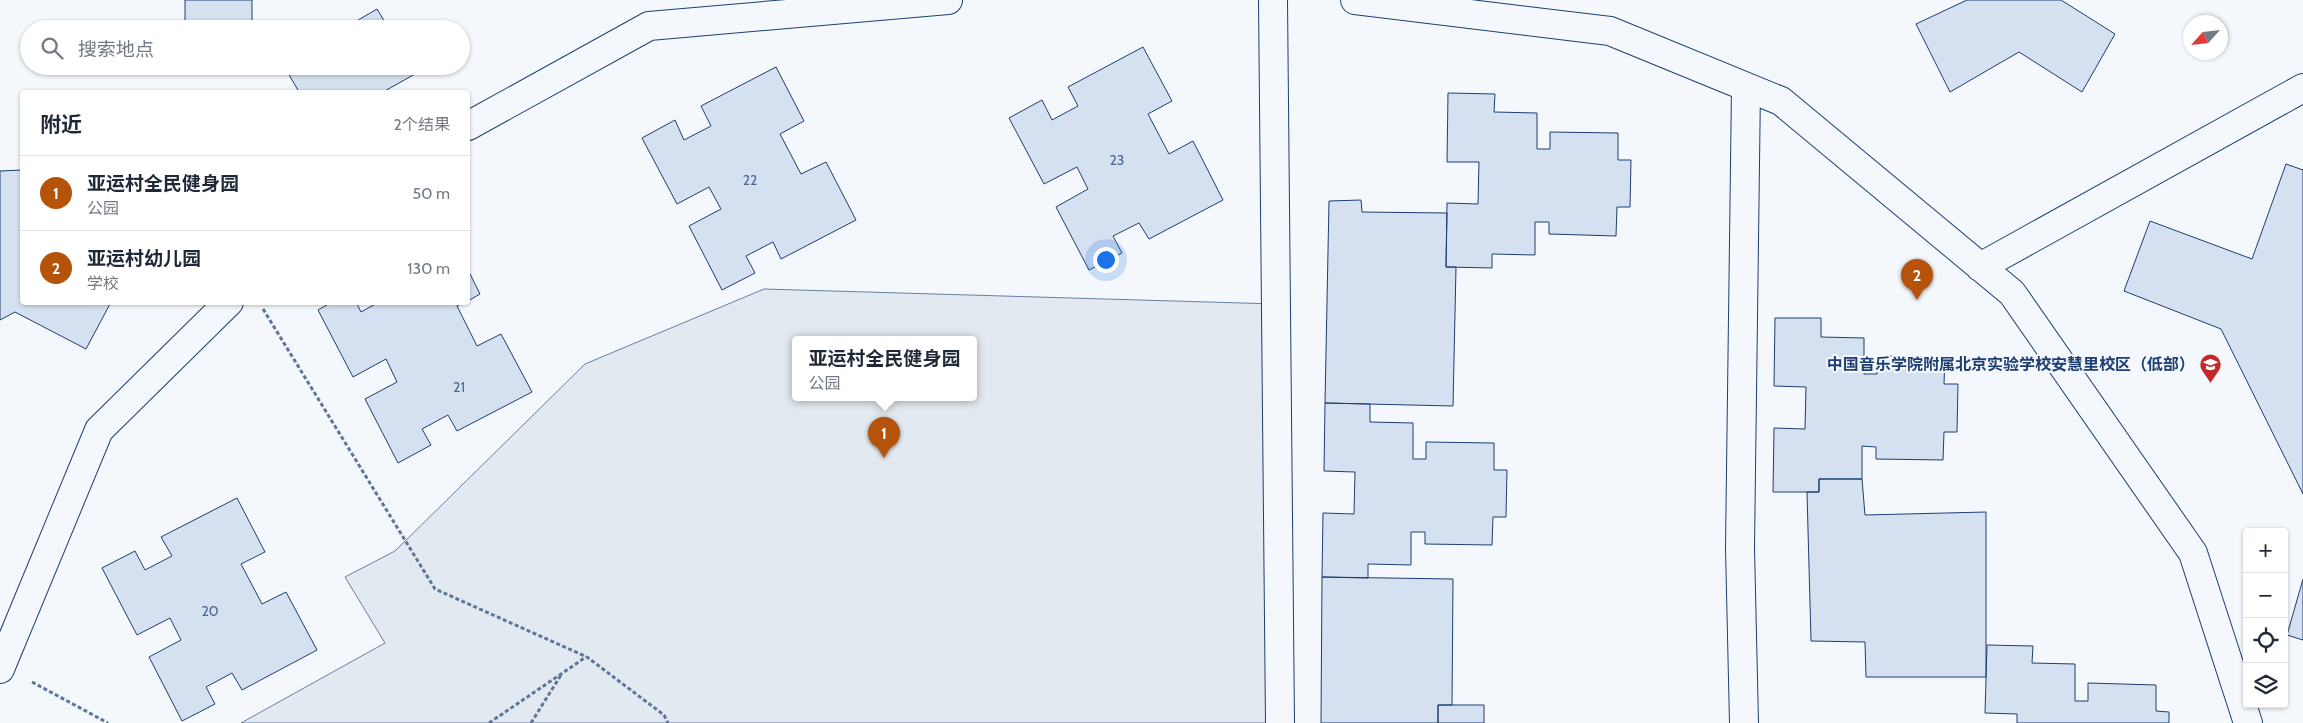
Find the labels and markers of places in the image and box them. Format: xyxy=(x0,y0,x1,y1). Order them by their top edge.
pin: 2 xyxy=(1901,259,1933,300)
school or university icon: 中国音乐学院附属北京实验学校安慧里校区（低部） xyxy=(2199,352,2223,383)
place label: 中国音乐学院附属北京实验学校安慧里校区（低部） xyxy=(1827,355,2195,374)
pin: 1 xyxy=(868,417,900,458)

